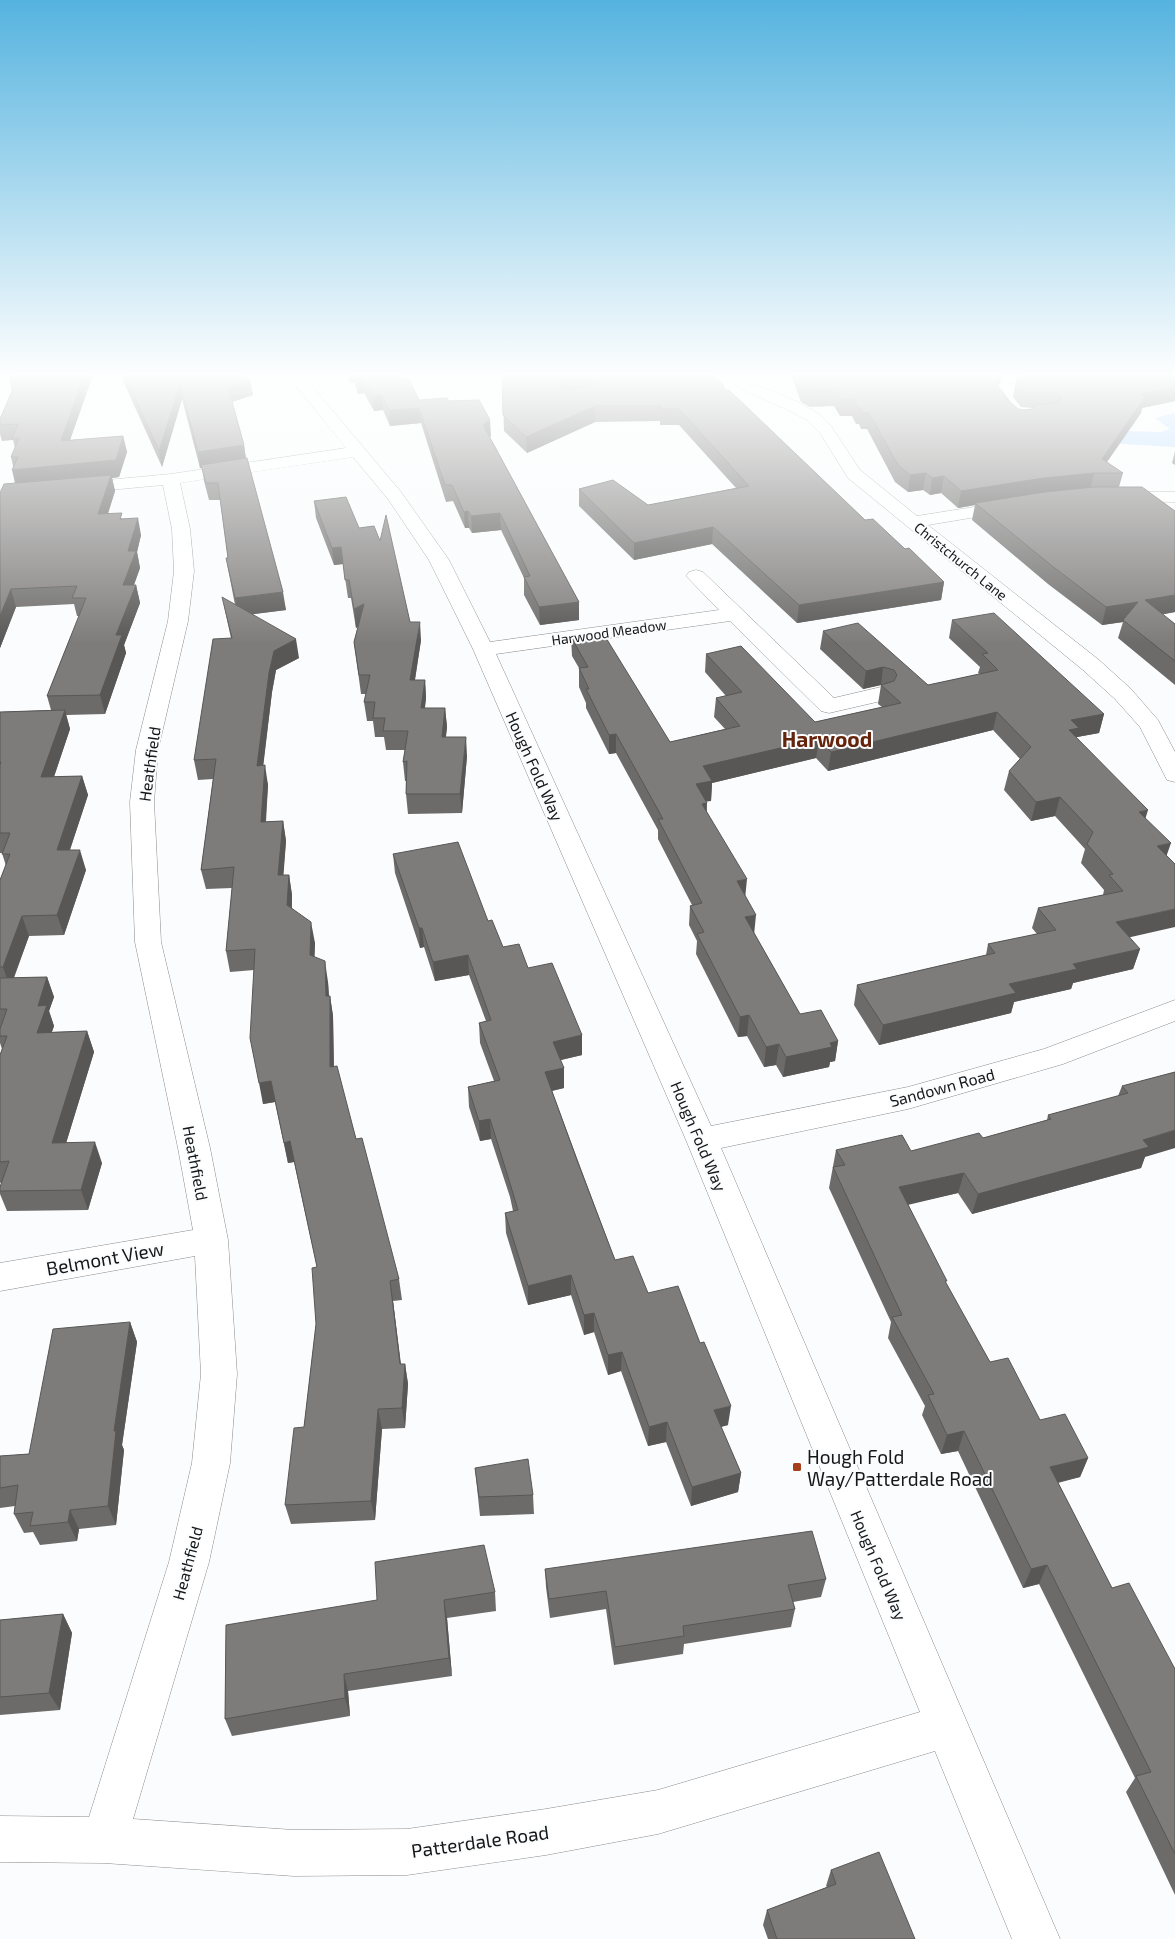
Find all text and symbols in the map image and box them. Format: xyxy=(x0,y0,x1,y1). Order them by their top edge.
street label: Christchurch Lane xyxy=(911,518,1011,604)
street label: Harwood Meadow xyxy=(550,615,668,649)
street label: Hough Fold Way xyxy=(502,708,568,824)
street label: Heathfield xyxy=(134,725,164,803)
district label: Harwood xyxy=(782,726,872,751)
street label: Sandown Road xyxy=(887,1064,997,1110)
street label: Hough Fold Way xyxy=(667,1078,731,1194)
street label: Heathfield xyxy=(179,1124,213,1202)
street label: Belmont View xyxy=(44,1236,166,1280)
place label: Hough Fold Way/Patterdale Road xyxy=(807,1445,993,1490)
marker: Hough Fold Way/Patterdale Road xyxy=(791,1461,803,1473)
street label: Hough Fold Way xyxy=(847,1507,911,1623)
street label: Heathfield xyxy=(168,1524,206,1602)
street label: Patterdale Road xyxy=(410,1820,550,1862)

